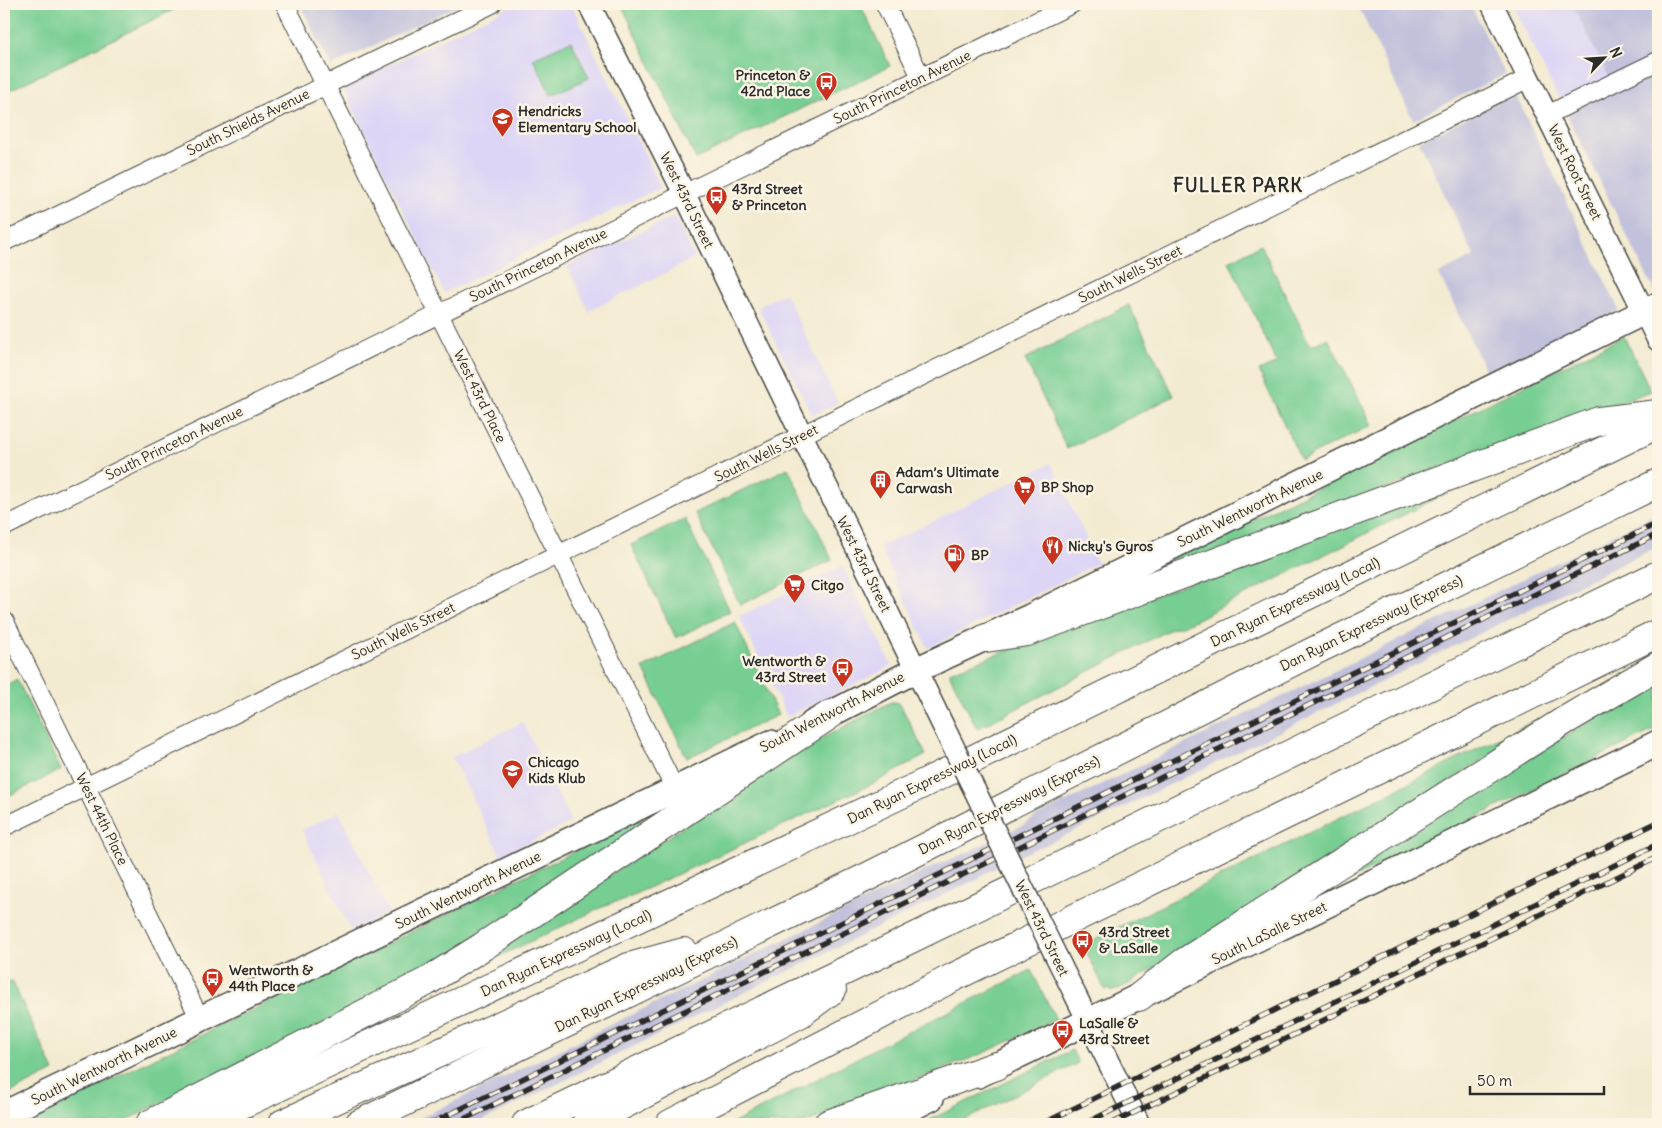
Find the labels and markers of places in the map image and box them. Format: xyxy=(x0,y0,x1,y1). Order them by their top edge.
place label: Princeton & 42nd Place xyxy=(735,66,810,100)
bus stop icon: Princeton & 42nd Place xyxy=(814,71,838,102)
place label: Hendricks Elementary School xyxy=(518,102,636,136)
school or university icon: Hendricks Elementary School xyxy=(490,107,514,138)
place label: 43rd Street & Princeton xyxy=(732,180,807,214)
bus stop icon: 43rd Street & Princeton xyxy=(704,185,728,216)
place label: Adam’s Ultimate Carwash xyxy=(896,463,999,497)
building icon: Adam’s Ultimate Carwash xyxy=(868,468,892,499)
supermarket icon: BP Shop xyxy=(1013,475,1037,506)
place label: BP Shop xyxy=(1041,478,1094,496)
restaurant icon: Nicky's Gyros xyxy=(1040,534,1064,565)
place label: Nicky's Gyros xyxy=(1068,537,1154,555)
fuel station icon: BP xyxy=(943,543,967,574)
place label: BP xyxy=(971,546,989,564)
supermarket icon: Citgo xyxy=(783,573,807,604)
place label: Citgo xyxy=(811,576,844,594)
place label: Wentworth & 43rd Street xyxy=(742,652,826,686)
bus stop icon: Wentworth & 43rd Street xyxy=(830,657,854,688)
place label: Chicago Kids Klub xyxy=(528,753,586,787)
school or university icon: Chicago Kids Klub xyxy=(500,758,524,789)
place label: 43rd Street & LaSalle xyxy=(1099,923,1170,957)
bus stop icon: 43rd Street & LaSalle xyxy=(1071,928,1095,959)
place label: Wentworth & 44th Place xyxy=(229,961,313,995)
bus stop icon: Wentworth & 44th Place xyxy=(201,966,225,997)
place label: LaSalle & 43rd Street xyxy=(1079,1014,1150,1048)
bus stop icon: LaSalle & 43rd Street xyxy=(1051,1019,1075,1050)

